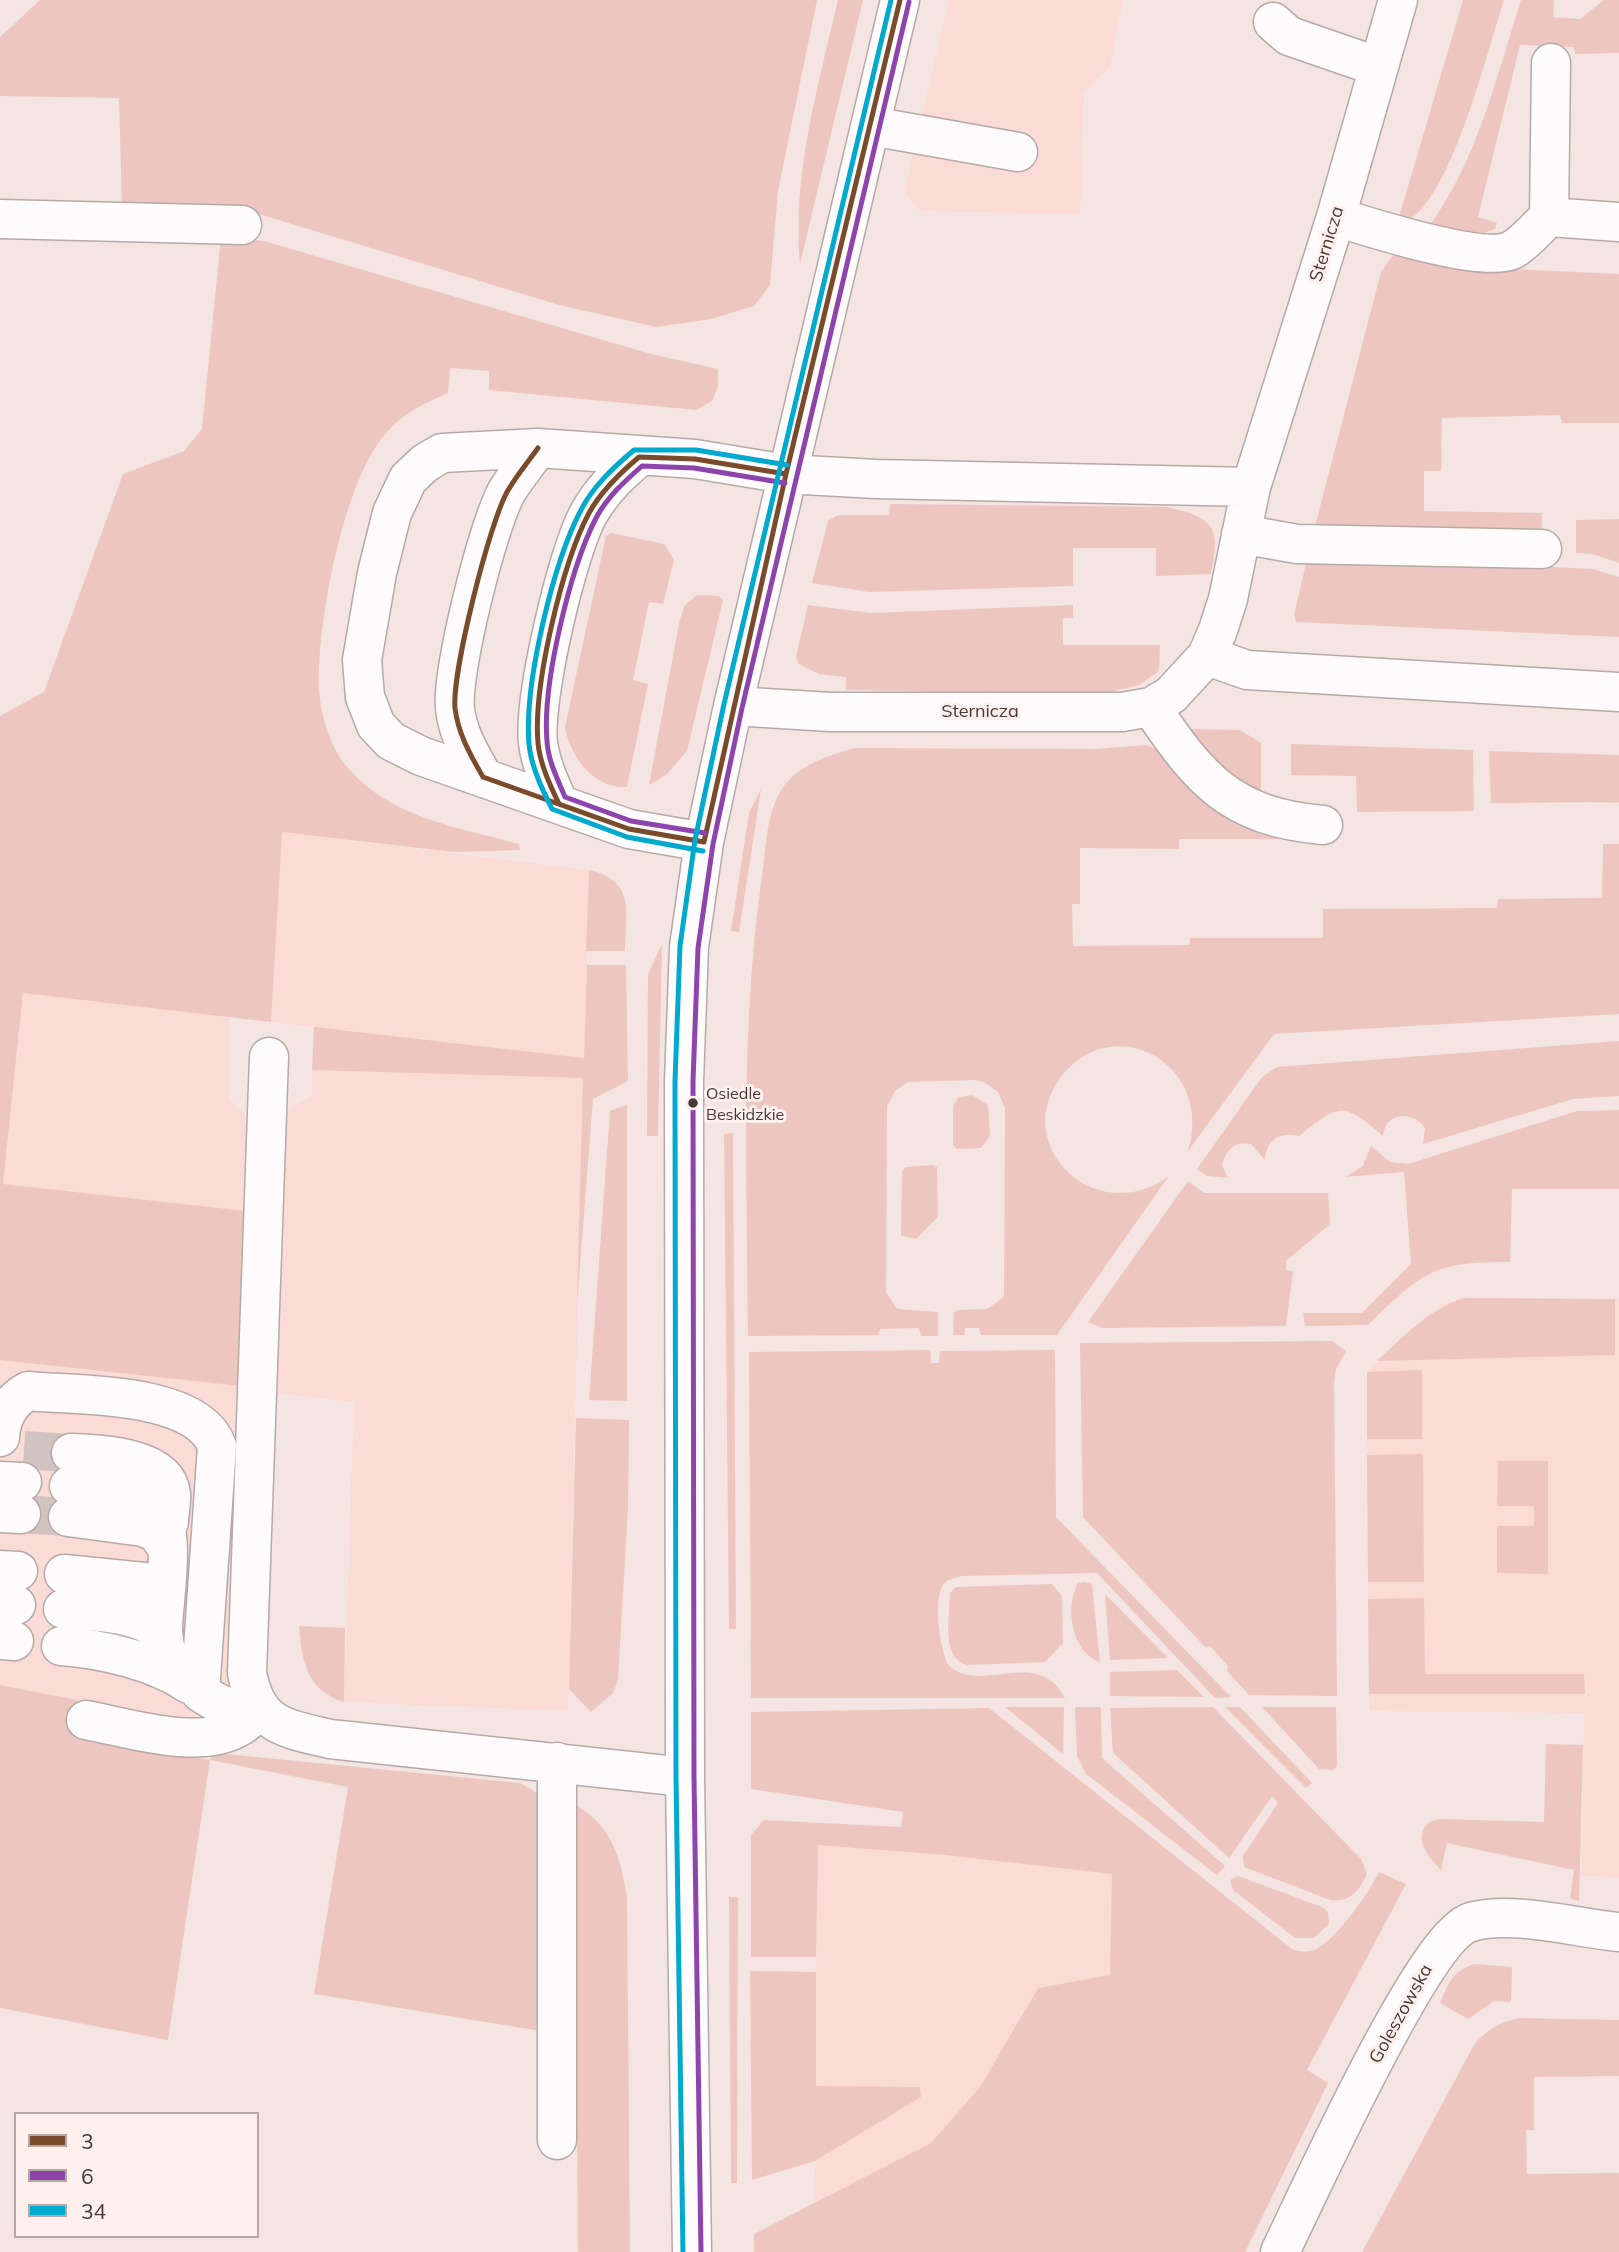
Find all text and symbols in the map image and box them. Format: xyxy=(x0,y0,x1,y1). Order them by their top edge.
street label: Sternicza xyxy=(1305,204,1349,284)
street label: Sternicza xyxy=(941,701,1019,723)
place label: Osiedle Beskidzkie xyxy=(706,1084,784,1122)
marker: Osiedle Beskidzkie xyxy=(686,1096,700,1110)
street label: Goleszowska xyxy=(1365,1961,1437,2067)
legend xyxy=(14,2112,259,2238)
text: 3 xyxy=(81,2128,94,2154)
text: 6 xyxy=(81,2163,94,2189)
text: 34 xyxy=(81,2198,106,2224)

